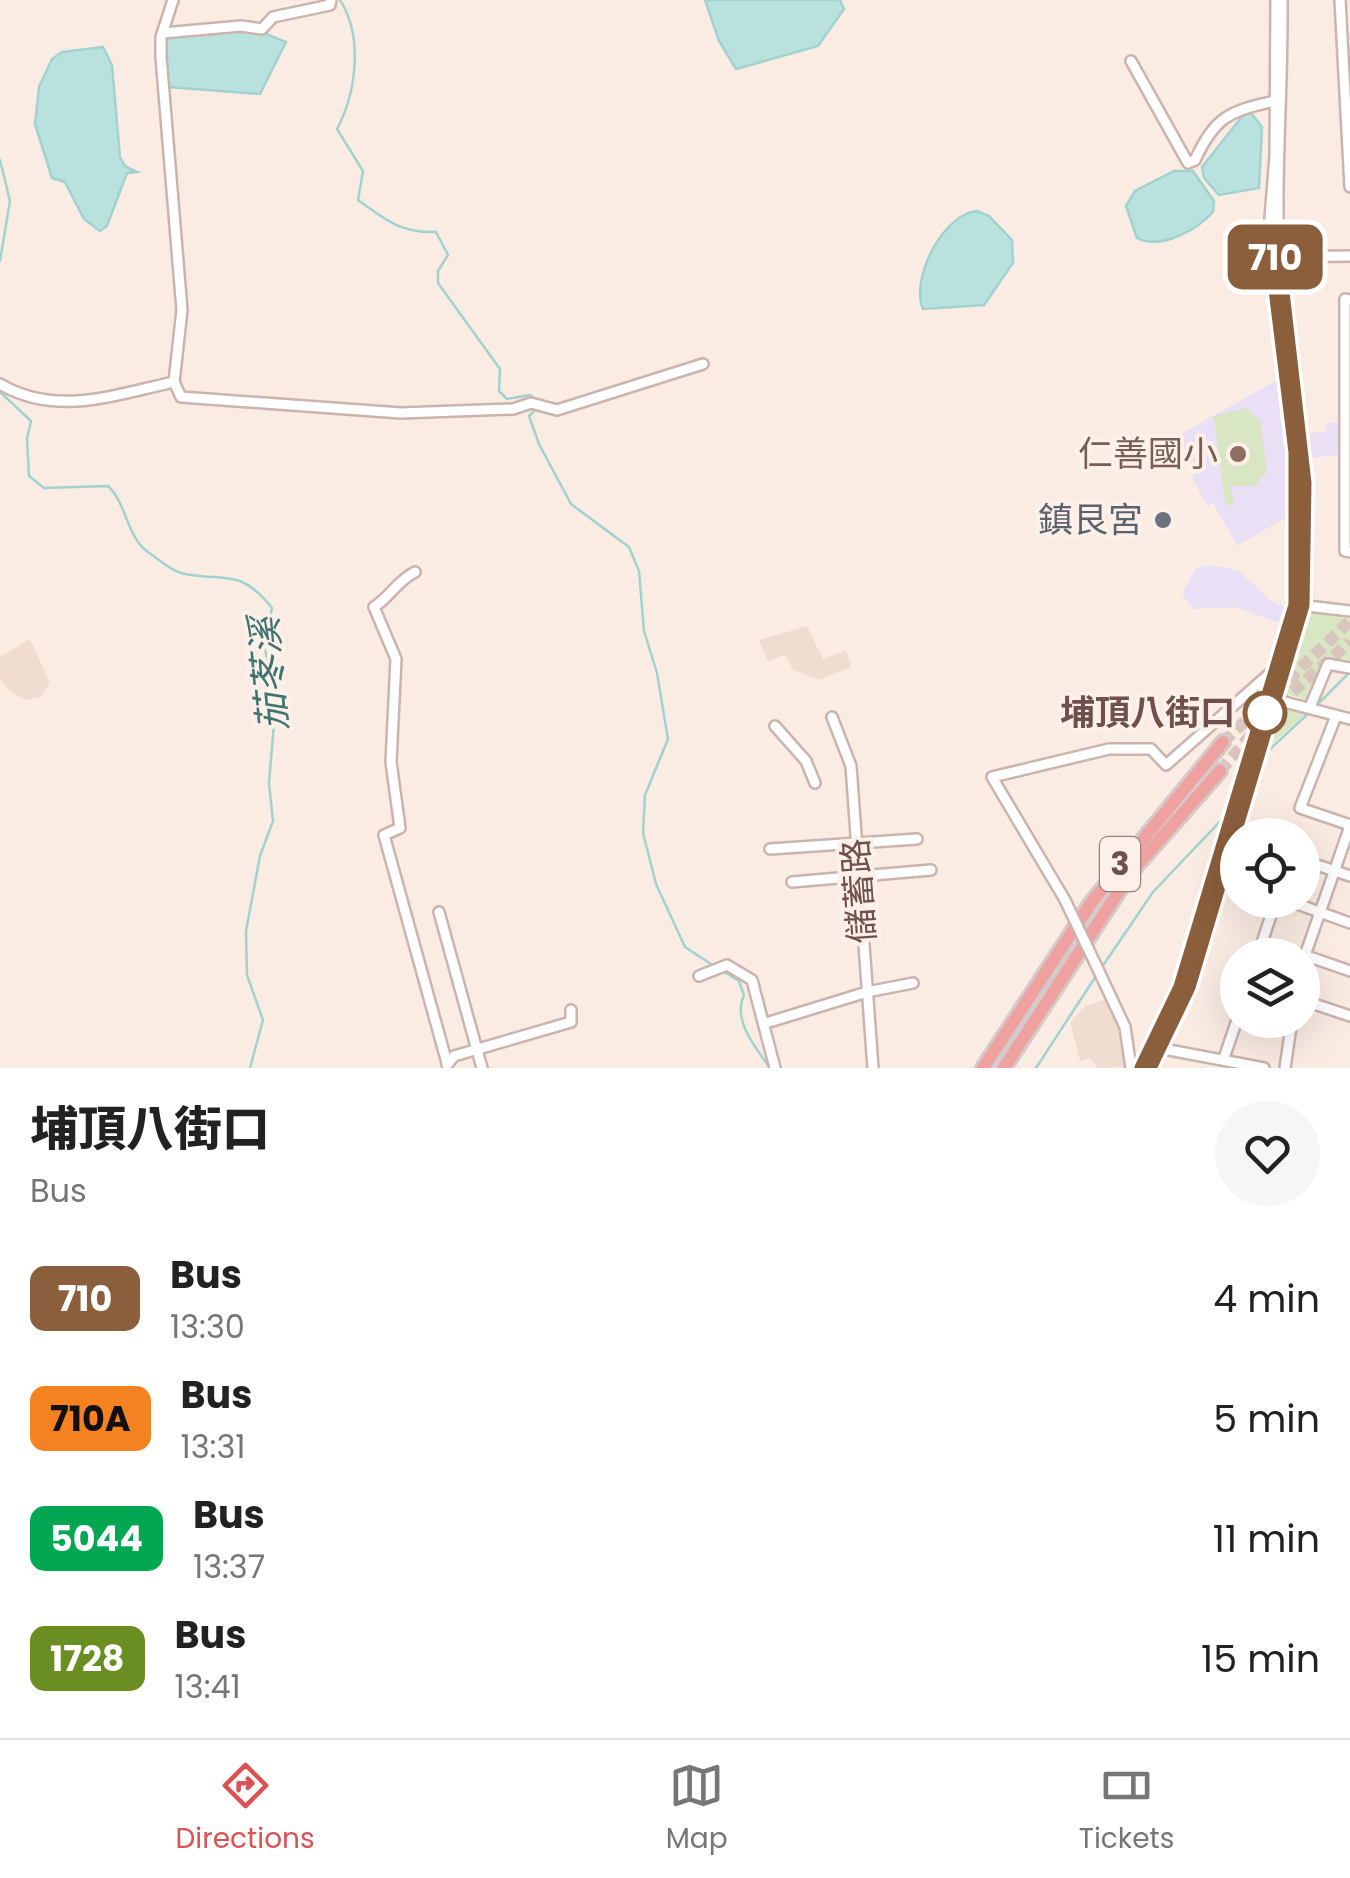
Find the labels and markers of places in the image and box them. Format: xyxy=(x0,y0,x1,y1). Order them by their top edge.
place label: 仁善國小 xyxy=(1078,429,1218,478)
marker: 仁善國小 xyxy=(1227,443,1249,465)
place label: 鎮艮宮 xyxy=(1038,495,1143,544)
marker: 鎮艮宮 xyxy=(1152,509,1174,531)
place label: 埔頂八街口 xyxy=(1060,688,1235,737)
marker: 埔頂八街口 xyxy=(1244,692,1286,734)

